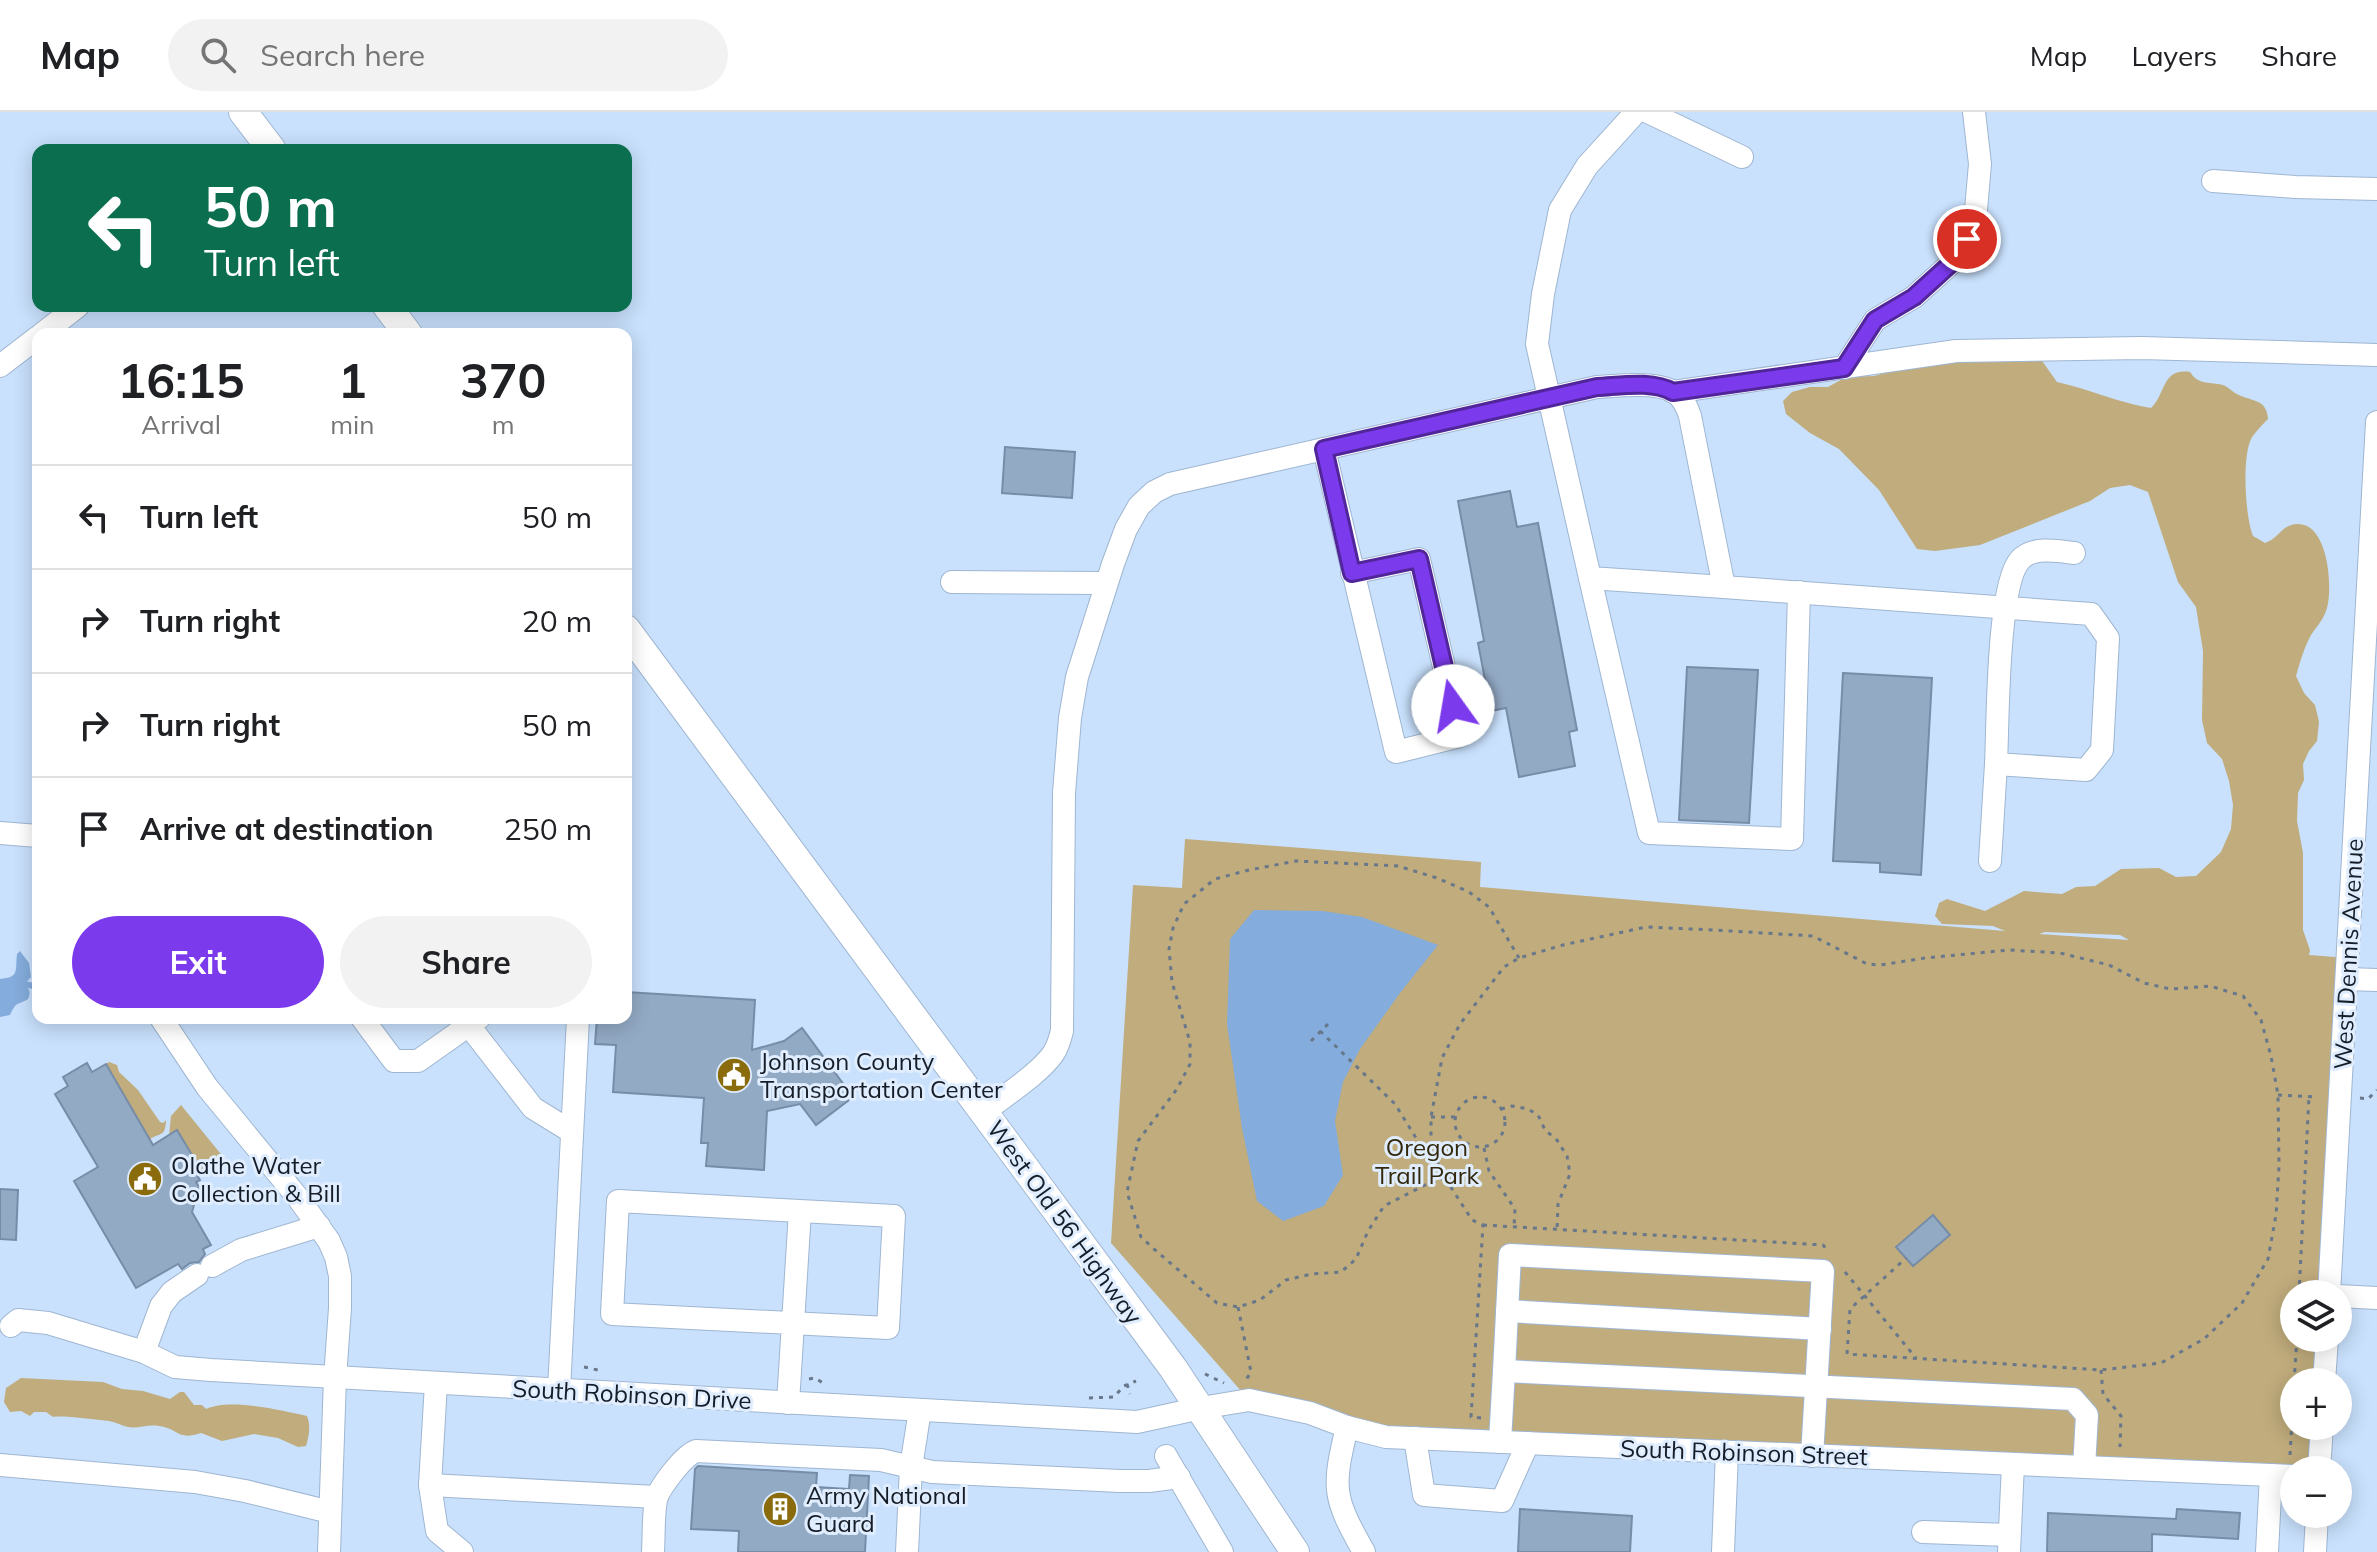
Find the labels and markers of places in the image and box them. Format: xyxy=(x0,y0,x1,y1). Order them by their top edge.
pin xyxy=(1933,205,2001,273)
place label: Johnson County Transportation Center xyxy=(760,1046,1003,1104)
public building icon: Johnson County Transportation Center xyxy=(715,1056,753,1094)
place label: Olathe Water Collection & Bill xyxy=(171,1150,341,1208)
public building icon: Olathe Water Collection & Bill xyxy=(126,1160,164,1198)
place label: Army National Guard xyxy=(806,1480,967,1538)
building icon: Army National Guard xyxy=(761,1490,799,1528)

